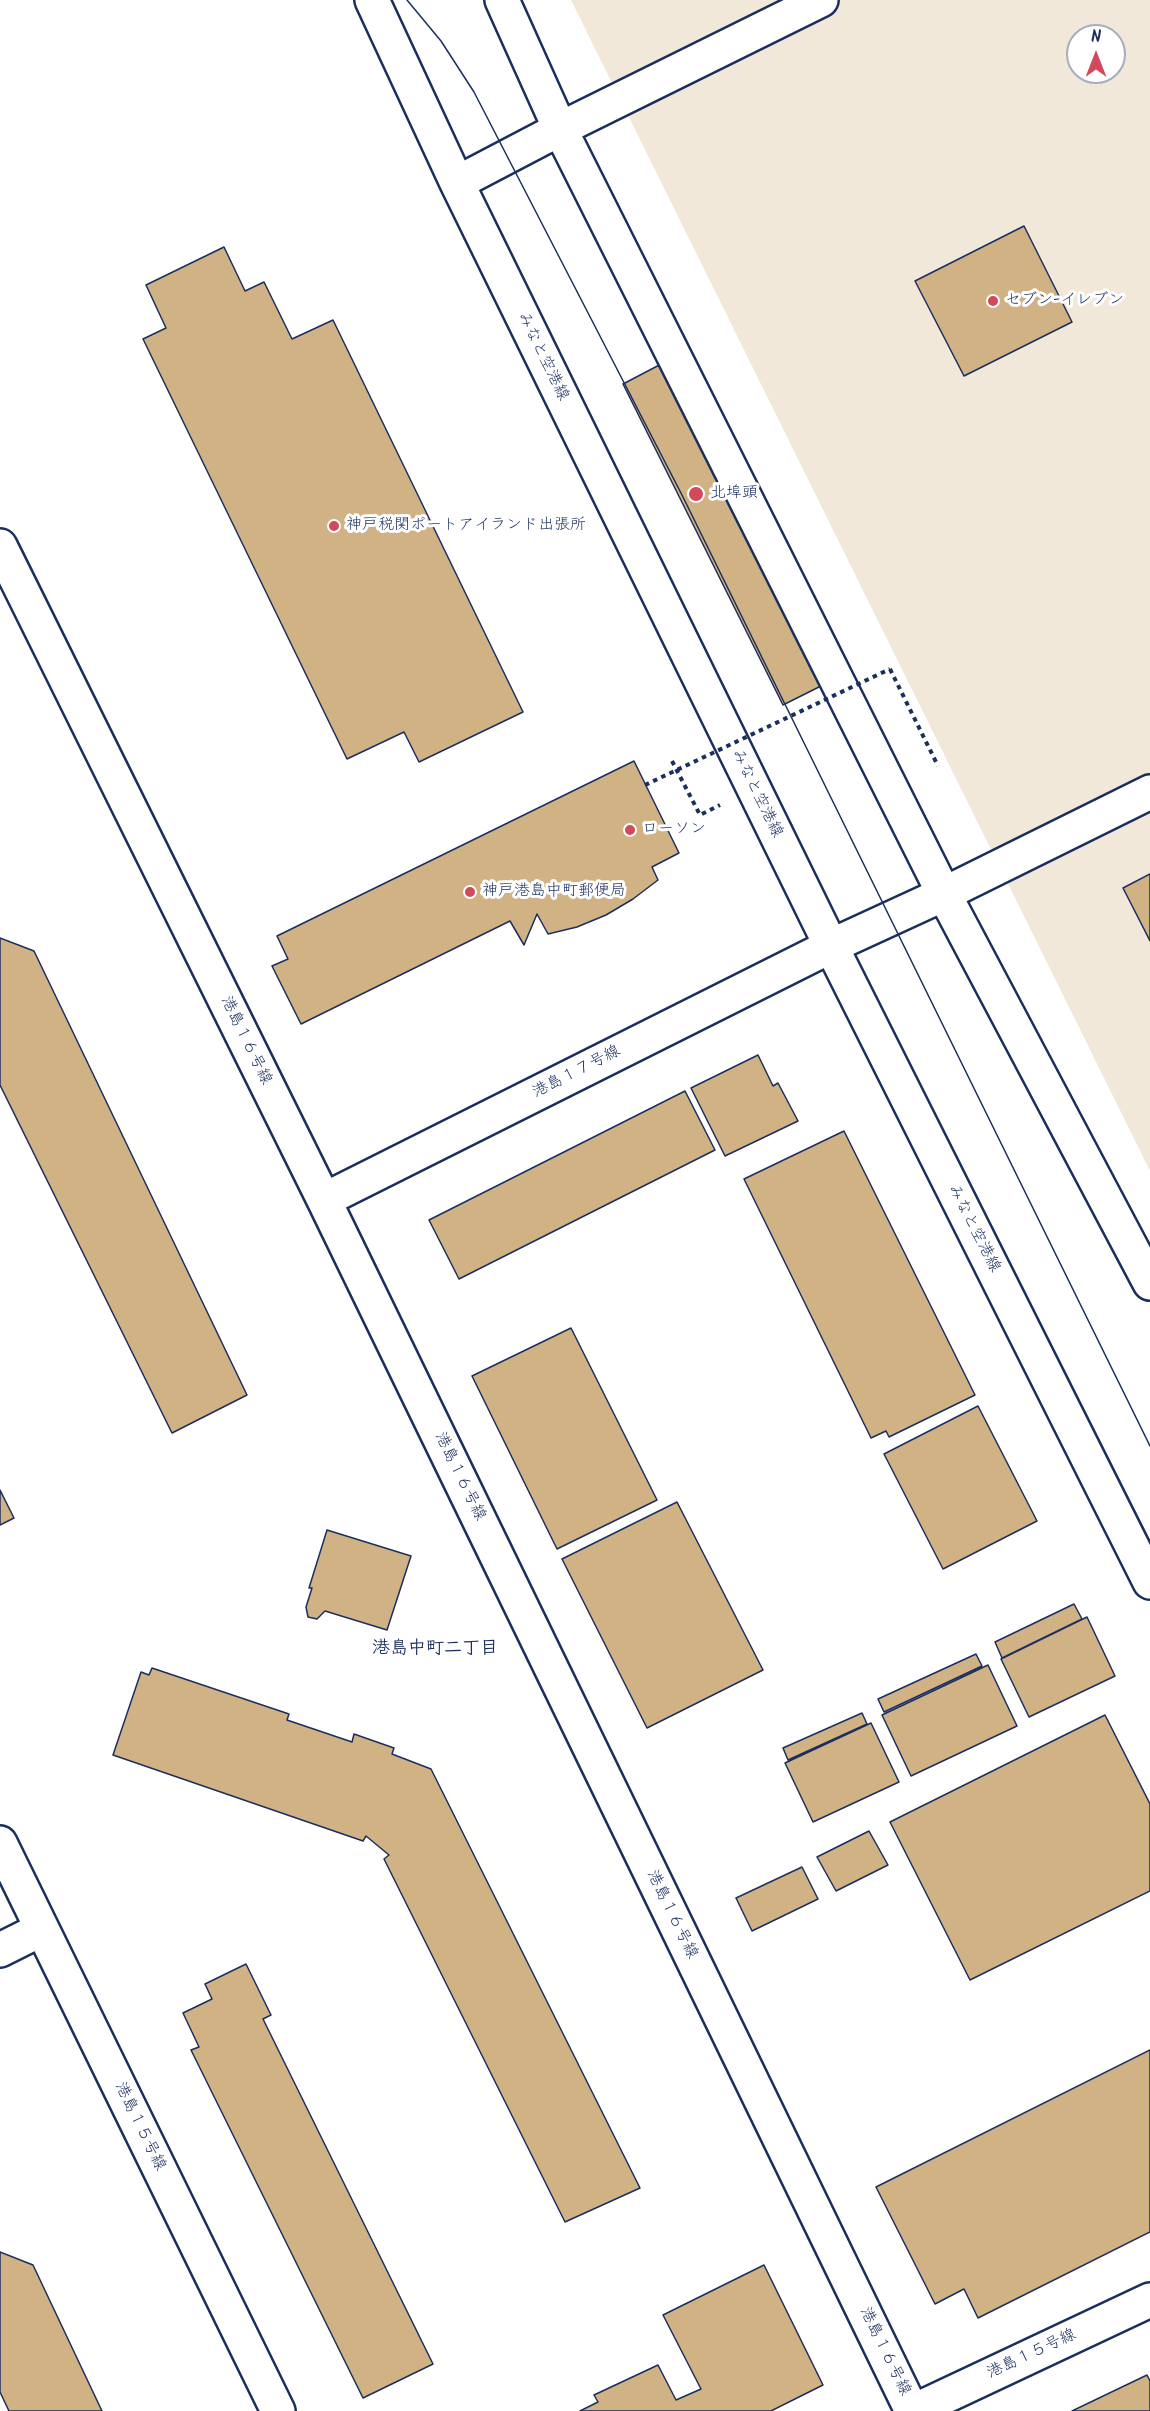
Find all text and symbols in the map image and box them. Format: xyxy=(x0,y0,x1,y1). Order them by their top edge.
north arrow xyxy=(1066,24,1126,84)
text: N xyxy=(1091,25,1101,50)
place label: セブン-イレブン xyxy=(1005,291,1124,311)
marker: セブン-イレブン xyxy=(986,294,1000,308)
street label: みなと空港線 xyxy=(512,310,572,404)
place label: 北埠頭 xyxy=(710,484,758,504)
marker: 北埠頭 xyxy=(687,485,705,503)
place label: 神戸税関ポートアイランド出張所 xyxy=(346,516,586,536)
marker: 神戸税関ポートアイランド出張所 xyxy=(327,519,341,533)
street label: みなと空港線 xyxy=(726,747,786,841)
place label: ローソン xyxy=(642,820,706,840)
marker: ローソン xyxy=(623,823,637,837)
place label: 神戸港島中町郵便局 xyxy=(482,882,626,902)
marker: 神戸港島中町郵便局 xyxy=(463,885,477,899)
street label: 港島１６号線 xyxy=(215,994,275,1088)
street label: 港島１７号線 xyxy=(530,1043,624,1103)
street label: みなと空港線 xyxy=(943,1182,1003,1276)
street label: 港島１６号線 xyxy=(429,1430,489,1524)
district label: 港島中町二丁目 xyxy=(372,1639,498,1661)
street label: 港島１６号線 xyxy=(641,1868,701,1962)
street label: 港島１５号線 xyxy=(109,2080,169,2174)
street label: 港島１６号線 xyxy=(854,2305,914,2399)
street label: 港島１５号線 xyxy=(984,2326,1080,2384)

